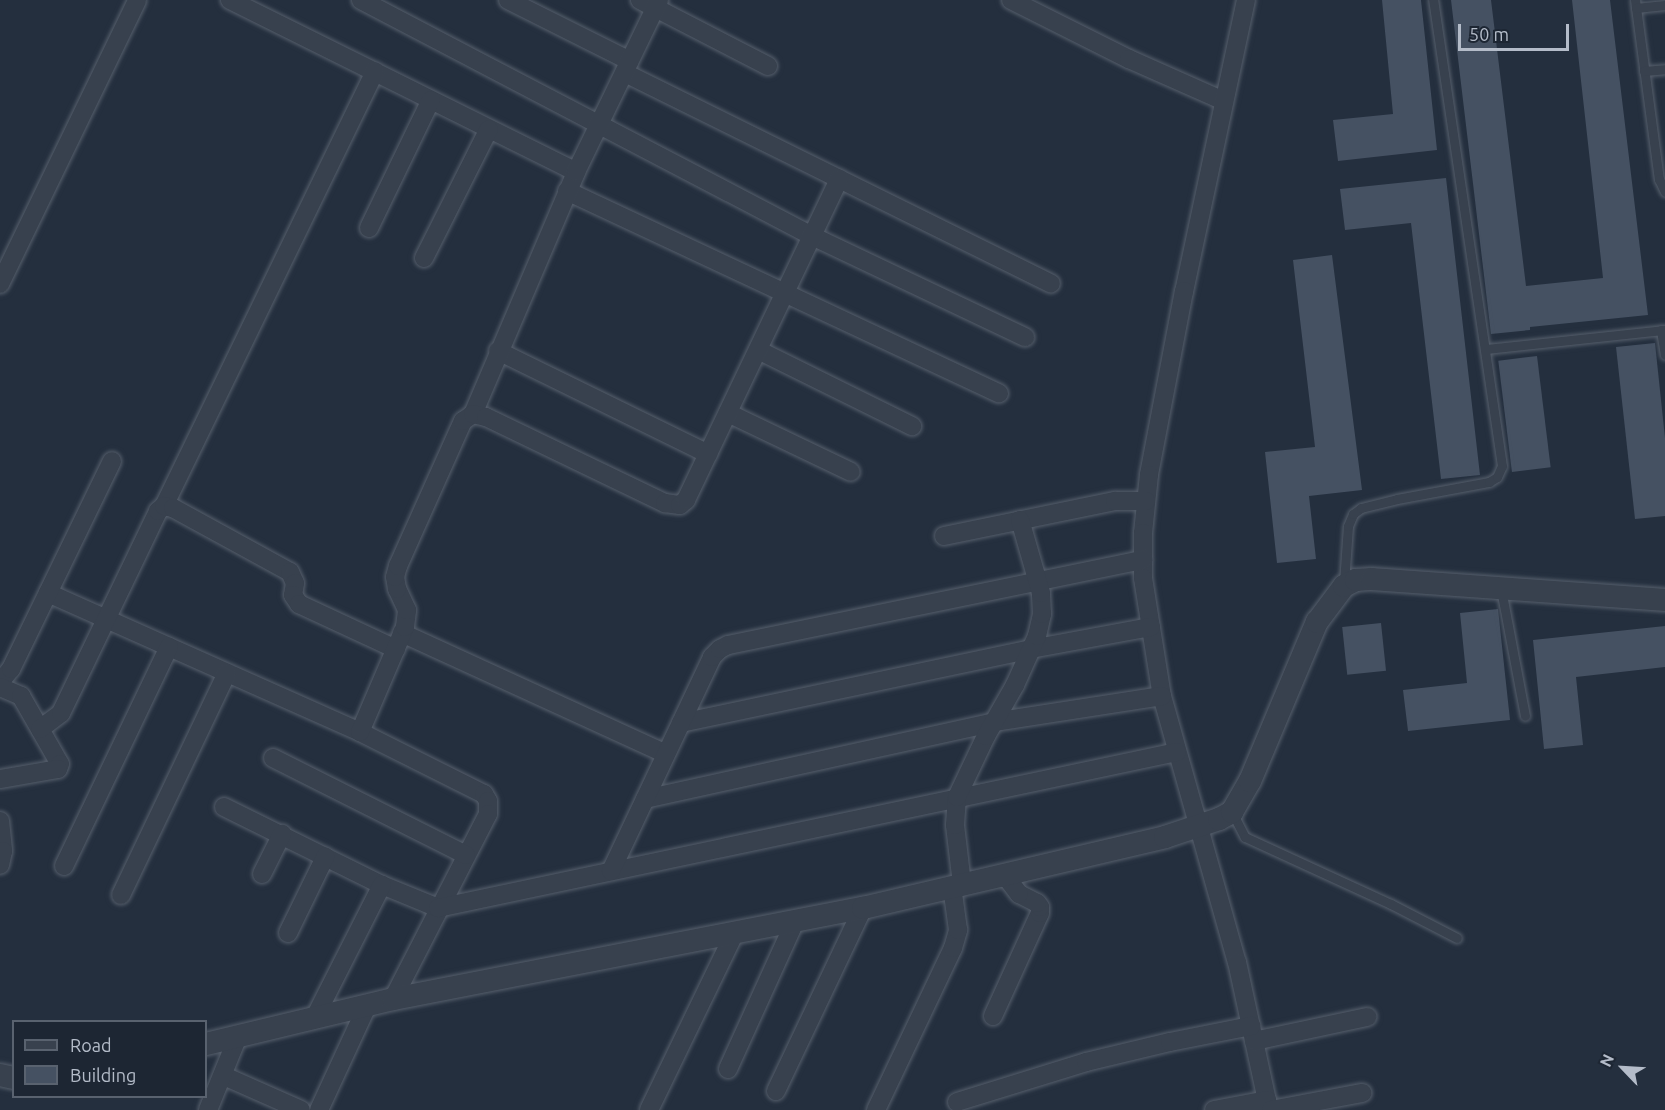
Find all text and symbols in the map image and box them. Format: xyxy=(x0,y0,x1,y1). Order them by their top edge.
scale bar xyxy=(1461,12,1572,50)
text: 50 m xyxy=(1469,24,1509,44)
legend xyxy=(12,1020,207,1098)
text: Road xyxy=(70,1035,112,1055)
north arrow xyxy=(1593,1038,1653,1098)
text: N xyxy=(1596,1051,1617,1070)
text: Building xyxy=(70,1065,136,1085)

